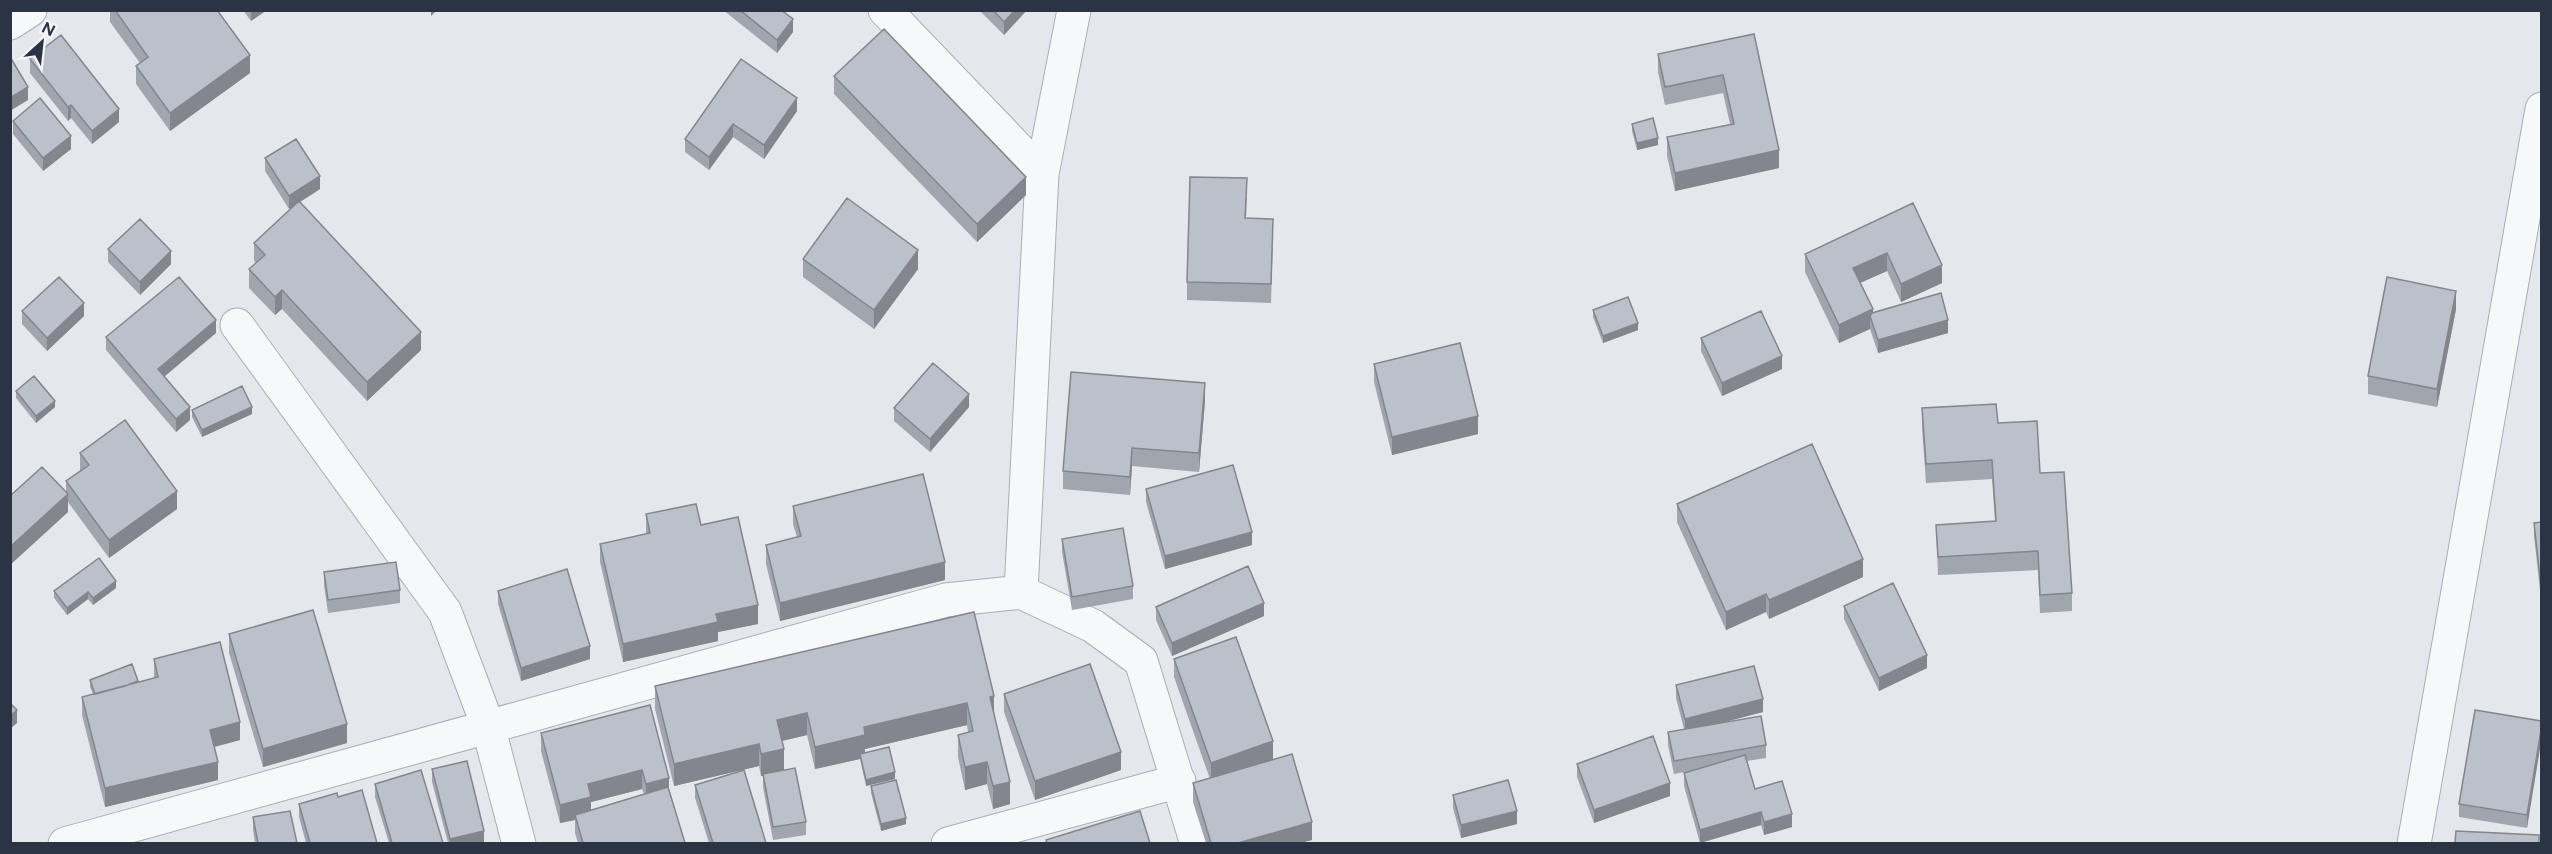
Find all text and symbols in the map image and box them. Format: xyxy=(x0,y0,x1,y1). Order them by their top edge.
north arrow xyxy=(12,12,72,72)
text: N xyxy=(39,18,58,40)

